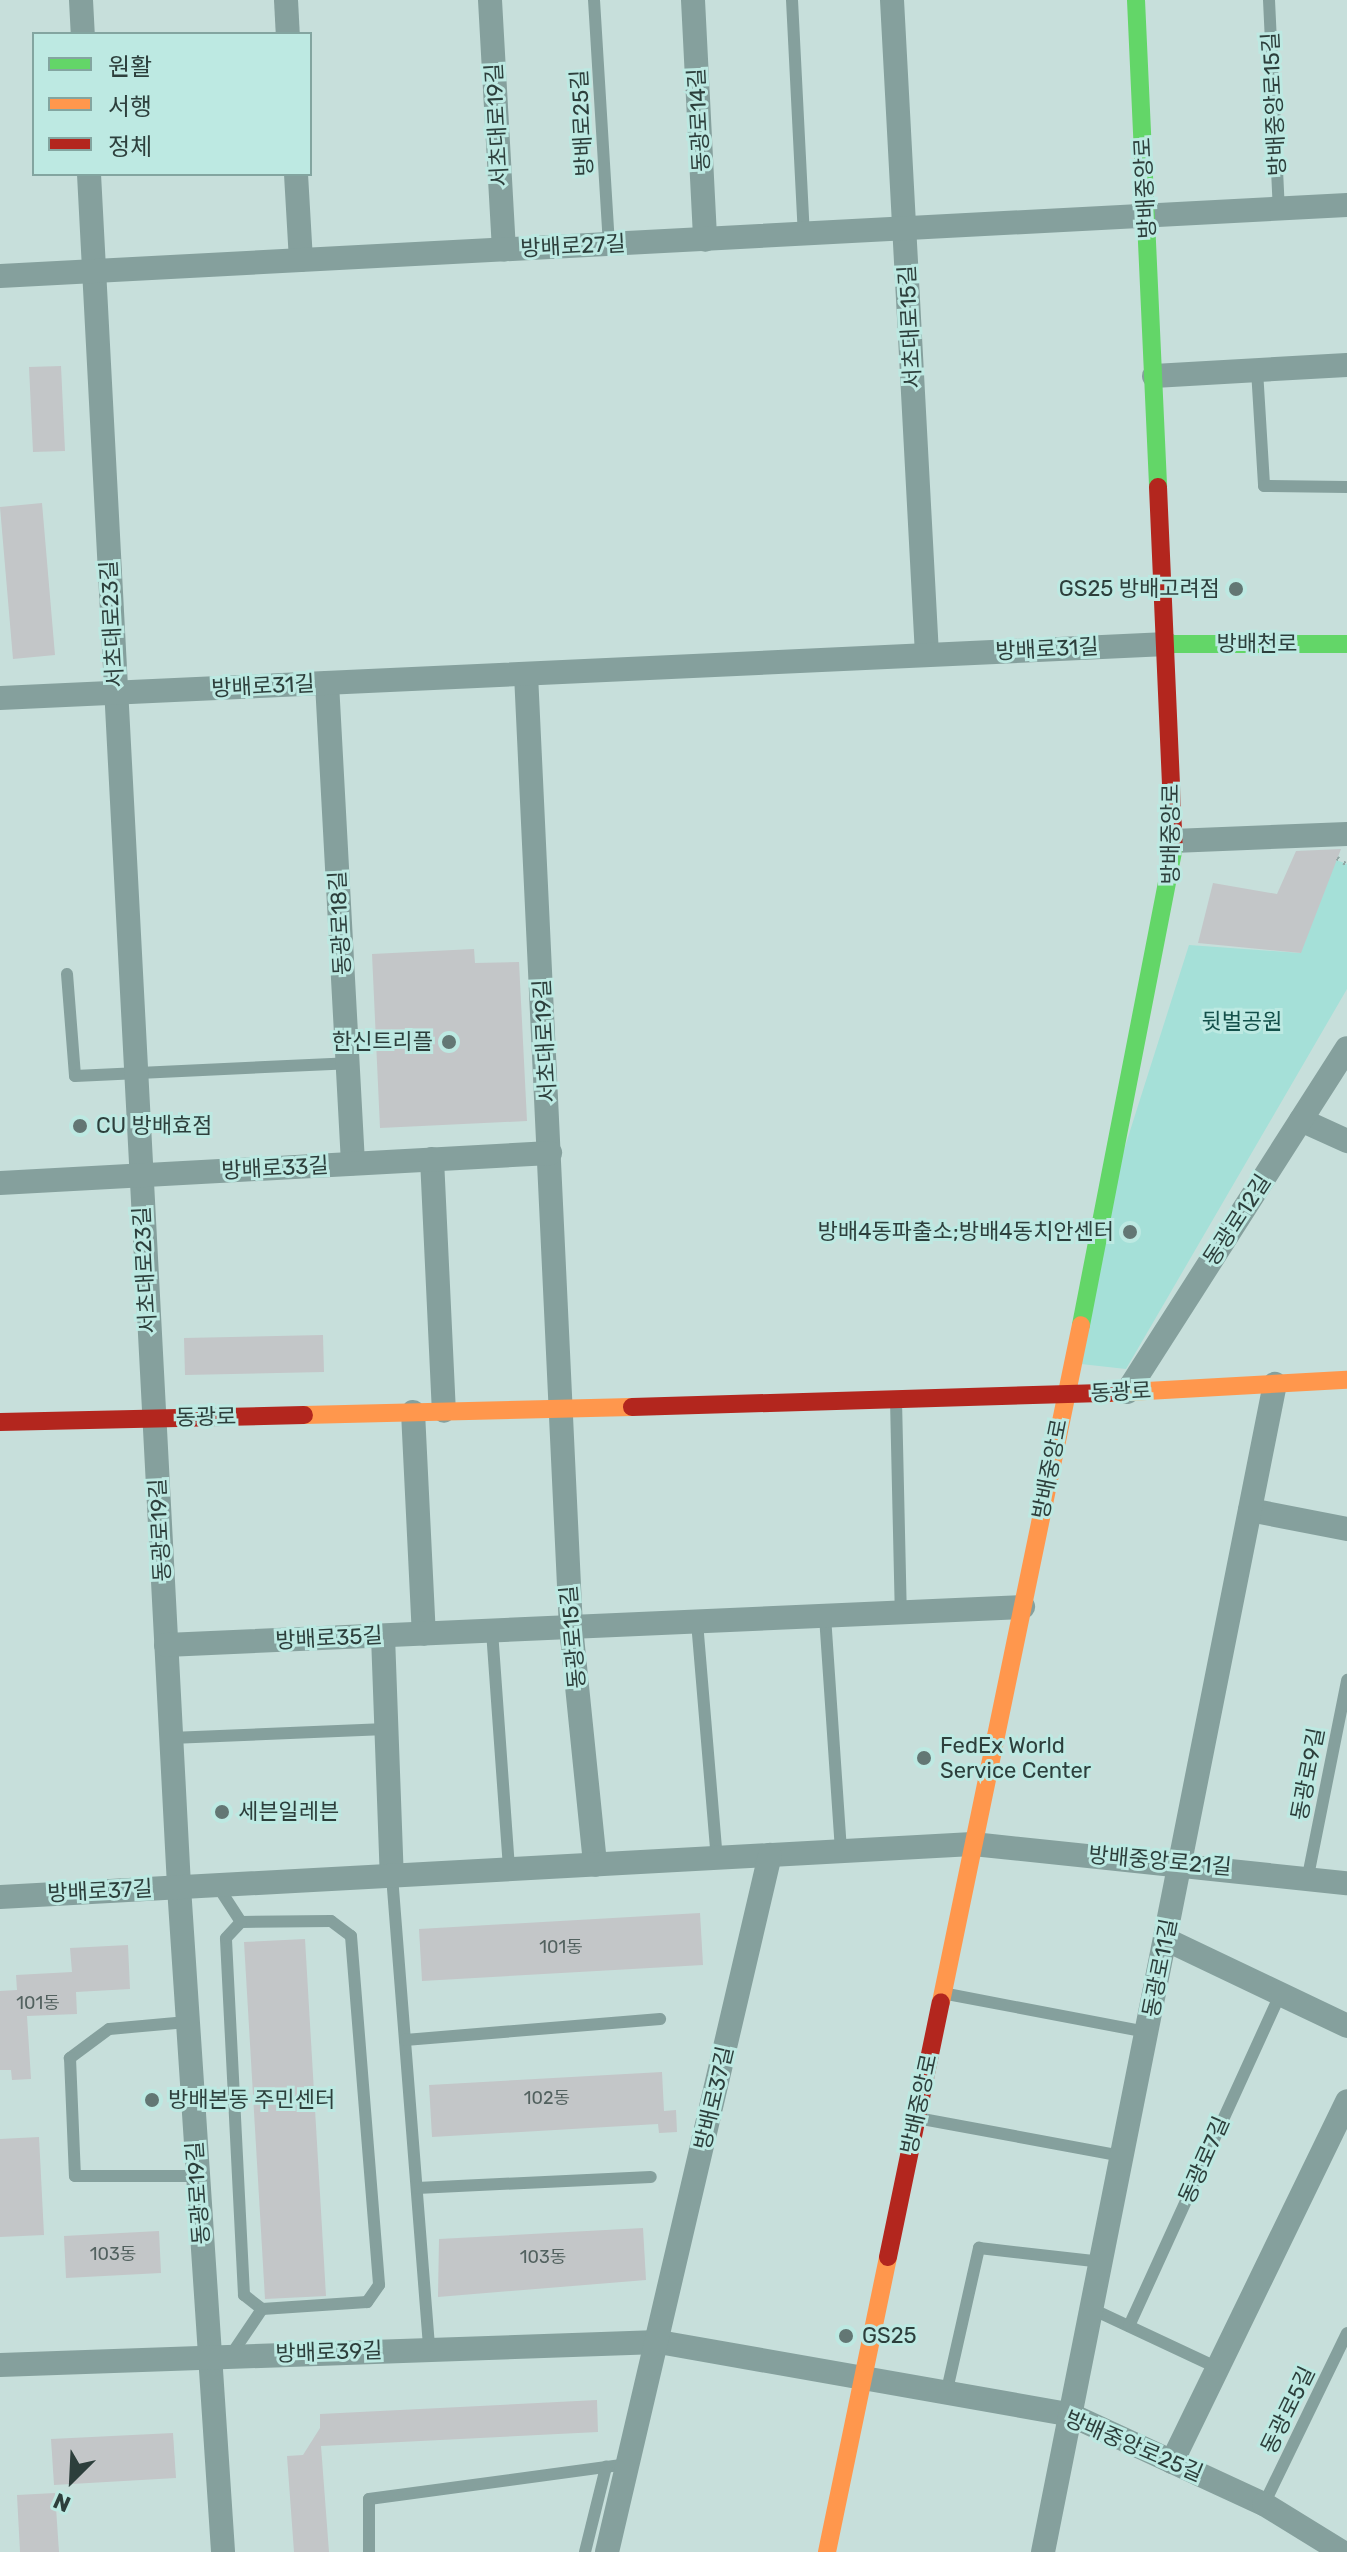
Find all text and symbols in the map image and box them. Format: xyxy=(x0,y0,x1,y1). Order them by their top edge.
street label: 방배중앙로15길 xyxy=(1257,31,1291,177)
legend xyxy=(32,32,312,176)
text: 원활 xyxy=(108,53,152,81)
street label: 서초대로19길 xyxy=(481,63,513,187)
street label: 동광로14길 xyxy=(683,67,715,173)
street label: 방배로25길 xyxy=(566,69,598,177)
text: 서행 xyxy=(108,93,152,121)
text: 정체 xyxy=(108,133,152,161)
street label: 방배중앙로 xyxy=(1129,137,1161,239)
street label: 방배로27길 xyxy=(520,230,626,262)
street label: 서초대로15길 xyxy=(894,265,926,389)
street label: 서초대로23길 xyxy=(95,560,129,688)
place label: GS25 방배고려점 xyxy=(1059,576,1220,602)
marker: GS25 방배고려점 xyxy=(1227,580,1245,598)
street label: 방배천로 xyxy=(1217,631,1297,657)
street label: 방배로31길 xyxy=(995,633,1099,665)
street label: 방배로31길 xyxy=(211,670,315,702)
street label: 방배중앙로 xyxy=(1158,783,1184,885)
street label: 동광로18길 xyxy=(324,870,356,976)
street label: 서초대로19길 xyxy=(529,979,561,1103)
park label: 뒷벌공원 xyxy=(1202,1009,1282,1035)
place label: 한신트리플 xyxy=(332,1029,433,1055)
marker: 한신트리플 xyxy=(440,1033,458,1051)
place label: CU 방배효점 xyxy=(96,1113,212,1139)
marker: CU 방배효점 xyxy=(71,1117,89,1135)
street label: 방배로33길 xyxy=(221,1152,329,1184)
street label: 동광로12길 xyxy=(1198,1169,1276,1271)
street label: 서초대로23길 xyxy=(128,1206,162,1334)
place label: 방배4동파출소;방배4동치안센터 xyxy=(818,1219,1114,1245)
marker: 방배4동파출소;방배4동치안센터 xyxy=(1121,1223,1139,1241)
street label: 동광로 xyxy=(1090,1377,1152,1407)
street label: 동광로 xyxy=(175,1403,237,1431)
street label: 방배중앙로 xyxy=(1027,1417,1073,1521)
street label: 동광로19길 xyxy=(144,1478,176,1582)
street label: 동광로15길 xyxy=(555,1584,591,1690)
street label: 방배로35길 xyxy=(275,1622,383,1654)
street label: 동광로9길 xyxy=(1286,1725,1330,1823)
place label: FedEx World Service Center xyxy=(940,1732,1091,1784)
marker: FedEx World Service Center xyxy=(915,1749,933,1767)
place label: 세븐일레븐 xyxy=(238,1799,339,1825)
marker: 세븐일레븐 xyxy=(213,1803,231,1821)
street label: 방배중앙로21길 xyxy=(1087,1842,1233,1880)
street label: 방배로37길 xyxy=(47,1875,153,1907)
street label: 동광로11길 xyxy=(1138,1917,1182,2019)
house number: 101동 xyxy=(539,1936,583,1958)
house number: 101동 xyxy=(16,1992,60,2014)
street label: 방배로37길 xyxy=(689,2044,739,2152)
street label: 방배중앙로 xyxy=(896,2052,942,2156)
place label: 방배본동 주민센터 xyxy=(168,2087,335,2113)
house number: 102동 xyxy=(524,2087,570,2109)
marker: 방배본동 주민센터 xyxy=(143,2091,161,2109)
street label: 동광로7길 xyxy=(1173,2112,1235,2208)
street label: 동광로19길 xyxy=(181,2140,215,2246)
house number: 103동 xyxy=(90,2243,136,2265)
house number: 103동 xyxy=(520,2246,566,2268)
place label: GS25 xyxy=(862,2323,917,2349)
marker: GS25 xyxy=(837,2327,855,2345)
street label: 방배로39길 xyxy=(275,2337,383,2367)
street label: 동광로5길 xyxy=(1256,2362,1320,2458)
street label: 방배중앙로25길 xyxy=(1061,2405,1207,2487)
north arrow xyxy=(32,2440,112,2520)
text: N xyxy=(49,2487,75,2518)

